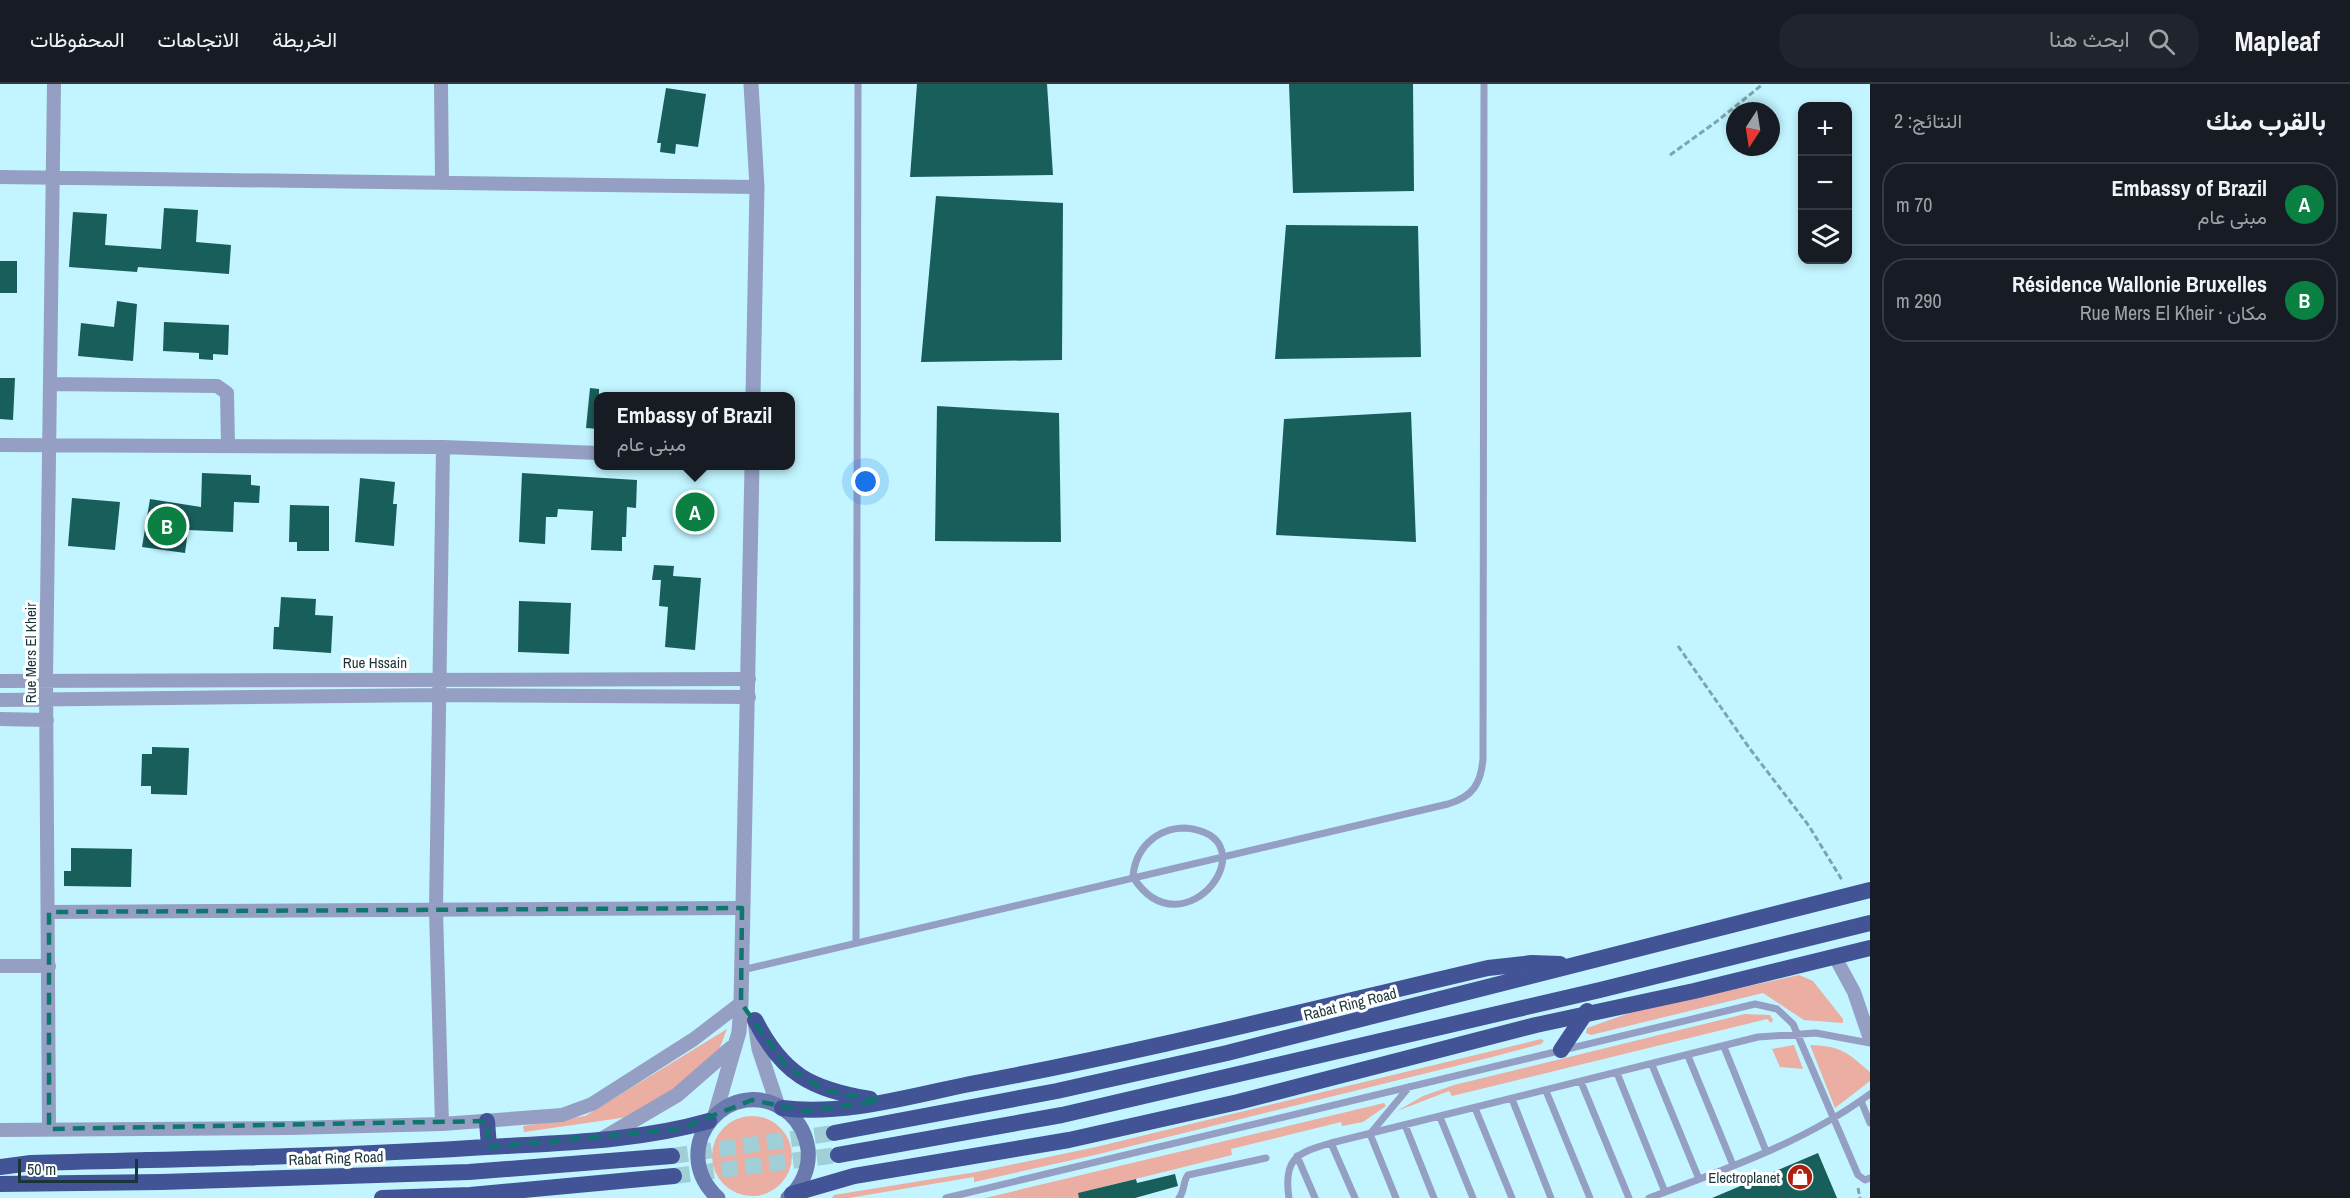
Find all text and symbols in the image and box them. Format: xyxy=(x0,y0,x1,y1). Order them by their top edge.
search box xyxy=(1779,14,2199,68)
text: Mapleaf xyxy=(2235,22,2320,60)
text: ابحث هنا xyxy=(2049,24,2130,54)
text: المحفوظات xyxy=(30,25,125,54)
text: الاتجاهات xyxy=(158,25,239,54)
text: الخريطة xyxy=(272,25,337,54)
icon: search xyxy=(2145,25,2178,58)
north arrow xyxy=(1726,102,1780,156)
map controls xyxy=(1798,102,1852,264)
button: + xyxy=(1798,102,1852,156)
text: بالقرب منك xyxy=(2206,103,2326,138)
text: النتائج: 2 xyxy=(1894,107,1962,134)
button: − xyxy=(1798,156,1852,210)
text: Embassy of Brazil xyxy=(2112,173,2267,203)
text: 70 m xyxy=(1896,191,1932,218)
text: A xyxy=(2299,191,2310,218)
text: مبنى عام xyxy=(2198,203,2267,230)
button: layers xyxy=(1798,210,1852,264)
text: Résidence Wallonie Bruxelles xyxy=(2012,269,2267,299)
text: 290 m xyxy=(1896,287,1942,314)
text: B xyxy=(2299,287,2310,314)
text: مكان · Rue Mers El Kheir xyxy=(2080,299,2267,326)
popup xyxy=(594,392,795,470)
text: Embassy of Brazil xyxy=(617,400,772,430)
text: مبنى عام xyxy=(617,430,686,457)
your location xyxy=(851,467,880,496)
pin: A xyxy=(676,490,714,534)
pin: B xyxy=(148,504,186,548)
street label: Rue Mers El Kheir xyxy=(20,603,41,703)
street label: Rue Hssain xyxy=(343,652,407,673)
street label: Rabat Ring Road xyxy=(1301,982,1399,1026)
street label: Rabat Ring Road xyxy=(288,1146,384,1170)
scale bar xyxy=(18,1156,138,1184)
text: 50 m xyxy=(27,1158,56,1180)
shop icon: Electroplanet xyxy=(1785,1162,1815,1192)
place label: Electroplanet xyxy=(1708,1167,1781,1188)

